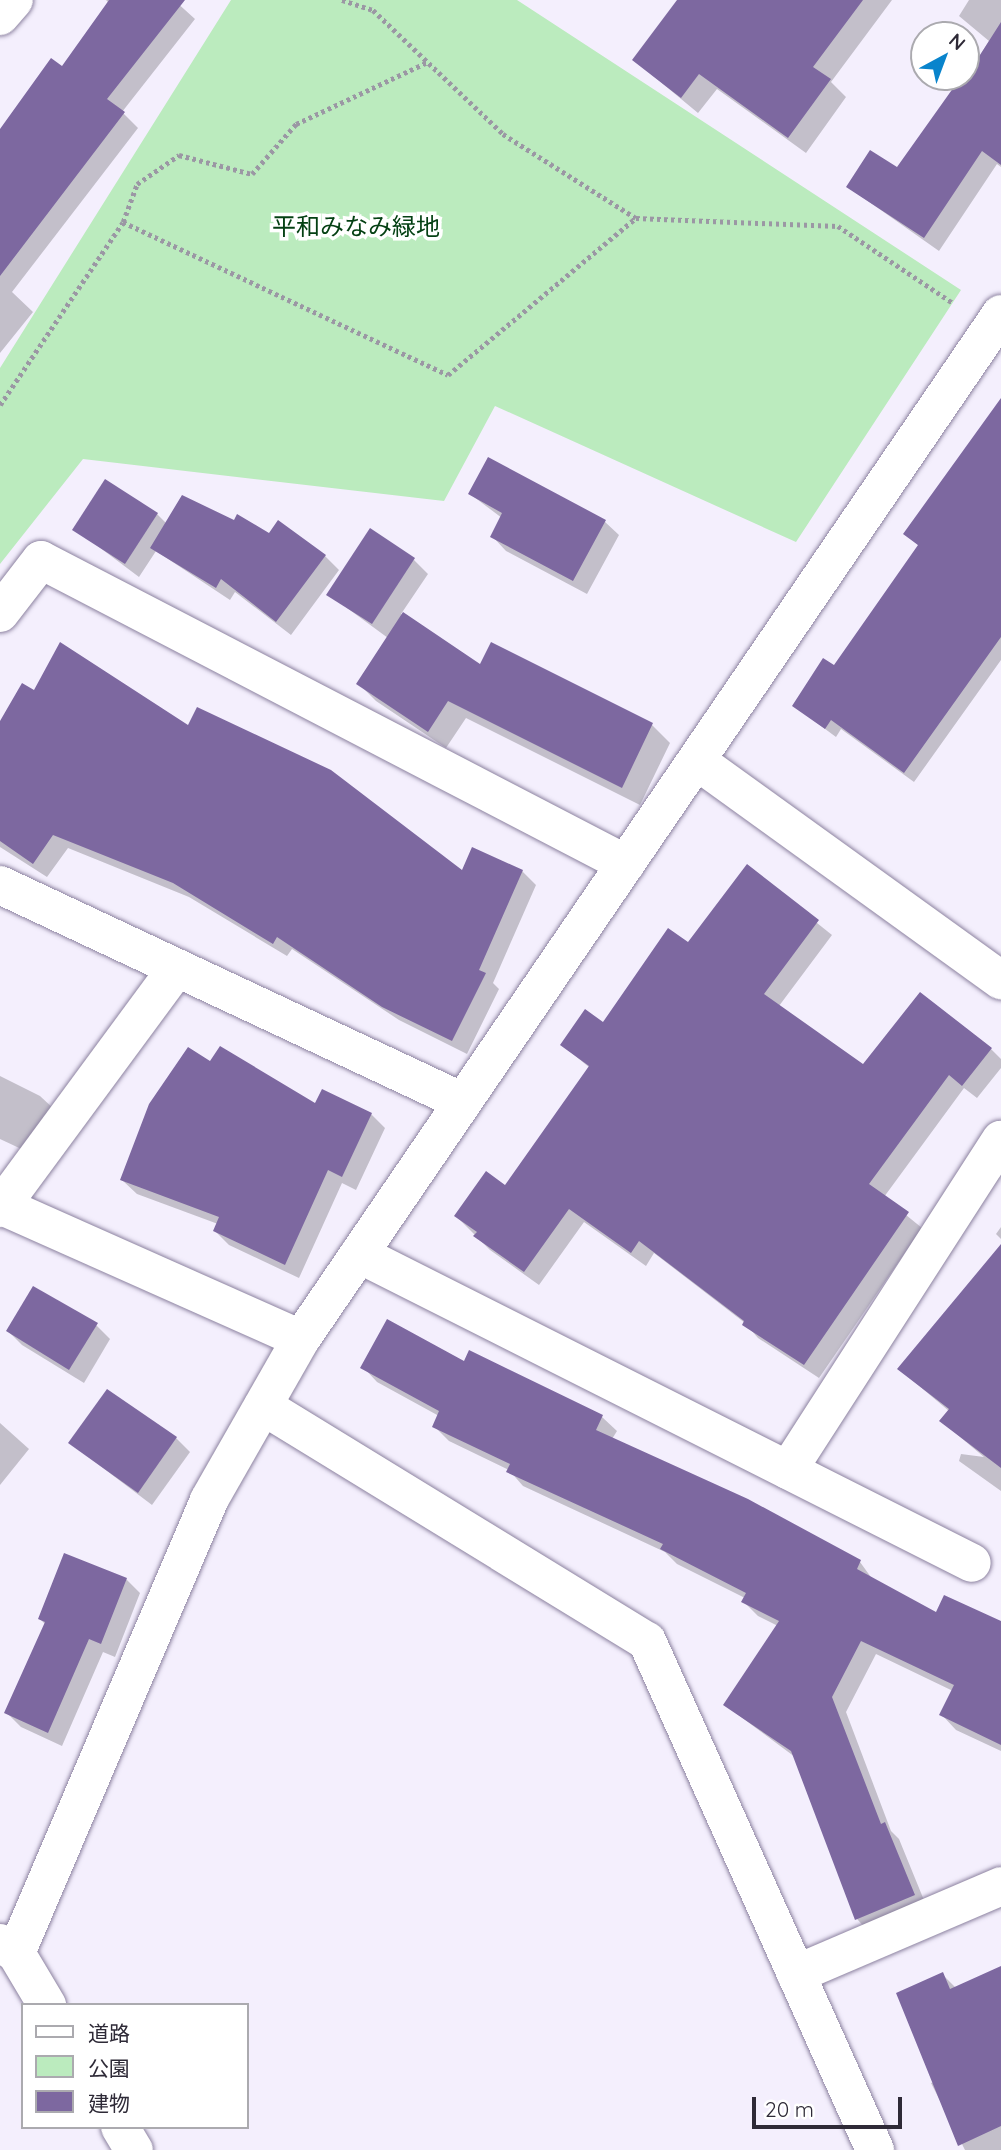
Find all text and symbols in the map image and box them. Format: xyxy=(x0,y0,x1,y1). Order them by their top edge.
north arrow xyxy=(910,21,980,91)
text: N xyxy=(944,28,971,55)
park label: 平和みなみ緑地 xyxy=(272,213,440,241)
legend xyxy=(21,2003,248,2129)
text: 道路 xyxy=(88,2020,130,2046)
text: 公園 xyxy=(88,2055,130,2081)
scale bar xyxy=(756,2084,906,2128)
text: 建物 xyxy=(88,2090,130,2116)
text: 20 m xyxy=(765,2096,814,2122)

